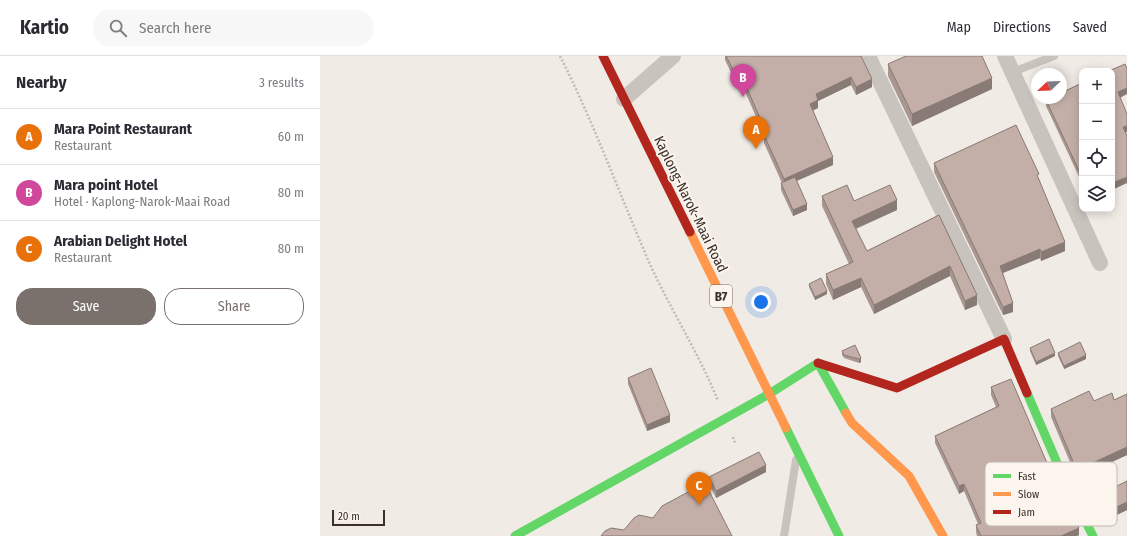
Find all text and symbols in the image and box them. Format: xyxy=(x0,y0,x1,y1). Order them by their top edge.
search box xyxy=(93,10,373,46)
text: Kartio xyxy=(20,16,69,39)
icon: search xyxy=(107,17,129,39)
text: Search here xyxy=(139,19,211,37)
text: Map xyxy=(947,19,971,36)
text: Directions xyxy=(993,19,1051,36)
text: Saved xyxy=(1073,19,1107,36)
pin: B xyxy=(730,64,756,97)
north arrow xyxy=(1031,68,1067,104)
map controls xyxy=(1079,68,1115,212)
button: + xyxy=(1079,68,1115,104)
text: Nearby xyxy=(16,72,67,93)
text: 3 results xyxy=(259,75,304,90)
button: − xyxy=(1079,104,1115,140)
pin: A xyxy=(743,116,769,149)
text: Mara Point Restaurant xyxy=(54,120,192,138)
text: A xyxy=(25,129,33,144)
text: 60 m xyxy=(278,129,304,144)
street label: Kaplong-Narok-Maai Road xyxy=(650,133,731,275)
text: Restaurant xyxy=(54,138,112,153)
button: locate xyxy=(1079,140,1115,176)
text: Mara point Hotel xyxy=(54,176,158,194)
button: layers xyxy=(1079,176,1115,212)
text: B xyxy=(25,185,33,200)
text: 80 m xyxy=(278,185,304,200)
text: Hotel · Kaplong-Narok-Maai Road xyxy=(54,194,230,209)
text: Arabian Delight Hotel xyxy=(54,232,187,250)
text: C xyxy=(26,241,32,256)
text: 80 m xyxy=(278,241,304,256)
text: Restaurant xyxy=(54,250,112,265)
road number: B7 xyxy=(710,285,732,307)
button: Save xyxy=(16,288,156,325)
button: Share xyxy=(164,288,304,325)
your location xyxy=(751,292,771,312)
legend xyxy=(985,462,1117,526)
text: Fast xyxy=(1018,470,1036,483)
pin: C xyxy=(686,472,712,505)
text: Slow xyxy=(1018,488,1039,501)
text: Jam xyxy=(1018,506,1035,519)
scale bar xyxy=(332,508,385,527)
text: 20 m xyxy=(338,510,360,523)

